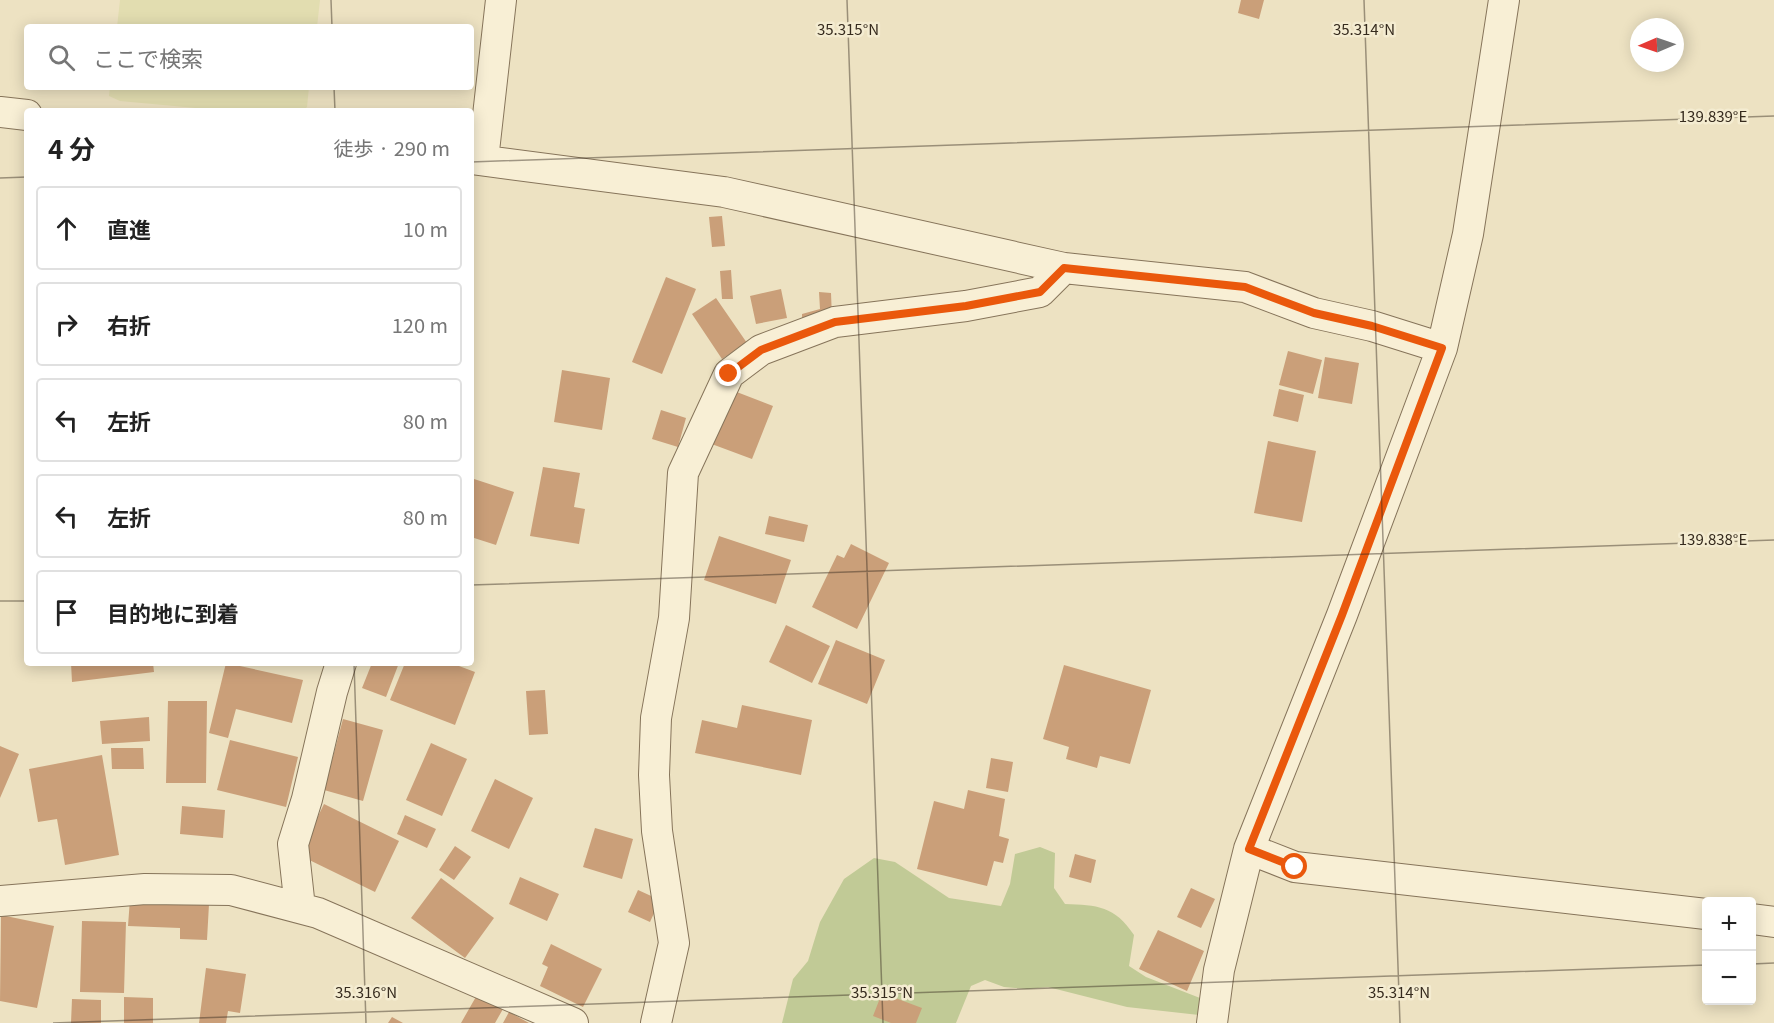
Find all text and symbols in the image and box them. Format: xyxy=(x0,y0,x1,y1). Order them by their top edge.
text: 35.315°N xyxy=(817,18,879,39)
text: 35.314°N xyxy=(1333,18,1395,39)
north arrow xyxy=(1630,18,1684,72)
search box xyxy=(24,24,474,90)
icon: search xyxy=(45,41,78,74)
text: ここで検索 xyxy=(93,41,203,73)
text: 139.839°E xyxy=(1679,105,1747,126)
text: 4 分 xyxy=(48,129,95,166)
text: 徒歩 · 290 m xyxy=(334,133,450,162)
icon: ahead xyxy=(50,212,83,245)
text: 直進 xyxy=(107,212,151,244)
text: 10 m xyxy=(403,214,448,243)
icon: right xyxy=(50,308,83,341)
text: 右折 xyxy=(107,308,151,340)
text: 120 m xyxy=(392,310,448,339)
route end xyxy=(715,360,741,386)
icon: left xyxy=(50,404,83,437)
text: 左折 xyxy=(107,404,151,436)
text: 80 m xyxy=(403,406,448,435)
icon: left xyxy=(50,500,83,533)
text: 左折 xyxy=(107,500,151,532)
text: 80 m xyxy=(403,502,448,531)
text: 139.838°E xyxy=(1679,528,1747,549)
icon: arrive xyxy=(50,596,83,629)
text: 目的地に到着 xyxy=(107,596,239,628)
route start xyxy=(1281,853,1307,879)
map controls xyxy=(1702,897,1756,1005)
button: + xyxy=(1702,897,1756,951)
button: − xyxy=(1702,951,1756,1005)
text: 35.316°N xyxy=(335,981,397,1002)
text: 35.315°N xyxy=(851,981,913,1002)
text: 35.314°N xyxy=(1368,981,1430,1002)

